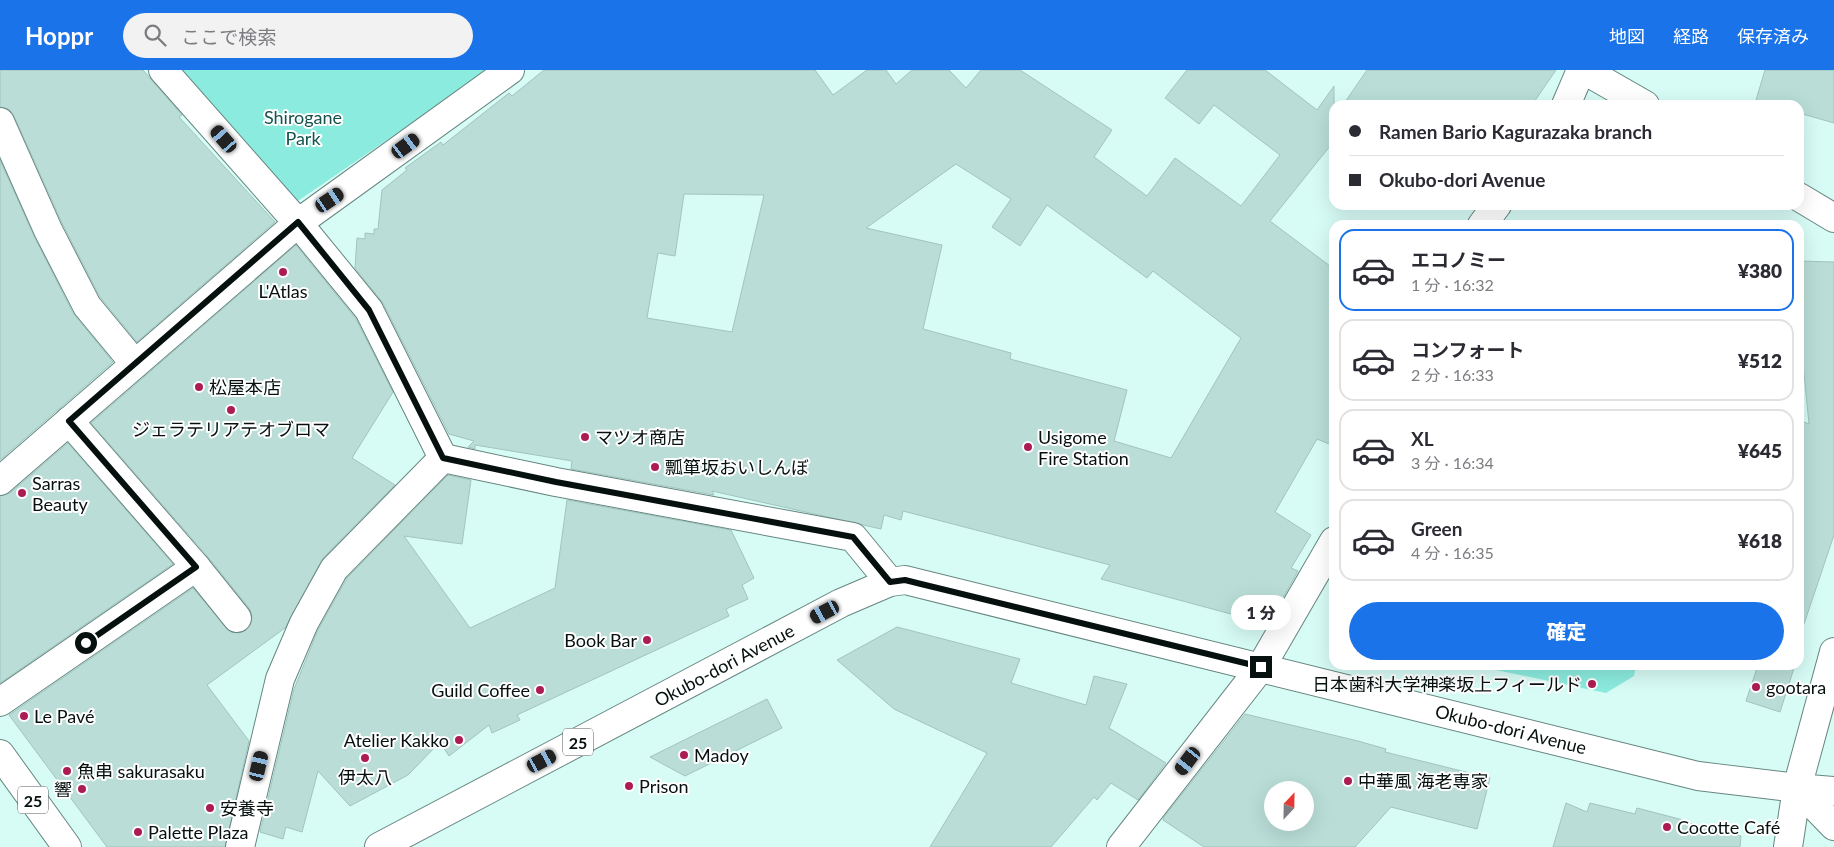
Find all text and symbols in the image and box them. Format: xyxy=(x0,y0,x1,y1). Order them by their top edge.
search box xyxy=(123,13,473,58)
text: Hoppr xyxy=(25,21,93,50)
icon: search xyxy=(141,21,169,49)
text: ここで検索 xyxy=(181,25,276,48)
text: 地図 xyxy=(1609,25,1645,47)
text: 経路 xyxy=(1673,25,1709,47)
text: 保存済み xyxy=(1737,25,1809,47)
park label: Shirogane Park xyxy=(264,106,342,149)
text: Ramen Bario Kagurazaka branch xyxy=(1379,120,1652,143)
car xyxy=(208,123,239,155)
car xyxy=(389,131,422,161)
text: Okubo-dori Avenue xyxy=(1379,168,1545,191)
car xyxy=(313,185,346,215)
icon: car xyxy=(1351,248,1396,293)
text: エコノミー xyxy=(1411,248,1506,271)
text: ¥380 xyxy=(1738,259,1782,282)
marker: L'Atlas xyxy=(277,266,289,278)
text: 1 分 · 16:32 xyxy=(1411,275,1494,294)
place label: L'Atlas xyxy=(258,280,308,302)
icon: car xyxy=(1351,338,1396,383)
text: コンフォート xyxy=(1411,338,1524,361)
text: ¥512 xyxy=(1738,349,1782,372)
text: 2 分 · 16:33 xyxy=(1411,365,1494,384)
place label: 松屋本店 xyxy=(209,376,281,398)
marker: 松屋本店 xyxy=(193,381,205,393)
marker: ジェラテリアテオブロマ xyxy=(225,404,237,416)
place label: ジェラテリアテオブロマ xyxy=(132,418,330,440)
place label: マツオ商店 xyxy=(595,426,685,448)
place label: Usigome Fire Station xyxy=(1038,426,1129,469)
text: XL xyxy=(1411,427,1434,450)
icon: car xyxy=(1351,428,1396,473)
marker: マツオ商店 xyxy=(579,431,591,443)
text: ¥645 xyxy=(1738,439,1782,462)
marker: Usigome Fire Station xyxy=(1022,441,1034,453)
text: 3 分 · 16:34 xyxy=(1411,453,1494,472)
place label: 瓢箪坂おいしんぼ xyxy=(665,456,809,478)
marker: 瓢箪坂おいしんぼ xyxy=(649,461,661,473)
place label: Sarras Beauty xyxy=(32,472,88,515)
marker: Sarras Beauty xyxy=(16,487,28,499)
text: Green xyxy=(1411,517,1462,540)
icon: car xyxy=(1351,518,1396,563)
text: ¥618 xyxy=(1738,529,1782,552)
text: 4 分 · 16:35 xyxy=(1411,543,1494,562)
callout: 1 分 xyxy=(1231,594,1291,630)
car xyxy=(808,598,841,626)
button: 確定 xyxy=(1349,602,1784,660)
text: 1 分 xyxy=(1247,603,1275,622)
street label: Okubo-dori Avenue xyxy=(650,619,798,711)
place label: Book Bar xyxy=(564,629,637,651)
route start xyxy=(75,632,97,654)
marker: Book Bar xyxy=(641,634,653,646)
route end xyxy=(1250,656,1272,678)
place label: 日本歯科大学神楽坂上フィールド xyxy=(1312,673,1582,695)
place label: gootara xyxy=(1766,676,1826,698)
marker: 日本歯科大学神楽坂上フィールド xyxy=(1586,678,1598,690)
place label: Guild Coffee xyxy=(431,679,530,701)
marker: gootara xyxy=(1750,681,1762,693)
marker: Guild Coffee xyxy=(534,684,546,696)
street label: Okubo-dori Avenue xyxy=(1433,700,1589,758)
place label: Le Pavé xyxy=(34,705,95,727)
marker: Le Pavé xyxy=(18,710,30,722)
place label: Atelier Kakko xyxy=(344,729,449,751)
road number: 25 xyxy=(563,729,593,756)
marker: Atelier Kakko xyxy=(453,734,465,746)
place label: Madoy xyxy=(694,744,749,766)
car xyxy=(1172,745,1203,777)
car xyxy=(525,747,558,775)
marker: Madoy xyxy=(678,749,690,761)
car xyxy=(248,750,269,782)
marker: 伊太八 xyxy=(359,752,371,764)
place label: 魚串 sakurasaku xyxy=(77,760,205,782)
marker: 魚串 sakurasaku xyxy=(61,765,73,777)
place label: 伊太八 xyxy=(338,766,392,788)
place label: 中華風 海老専家 xyxy=(1358,770,1489,792)
place label: Prison xyxy=(639,775,689,797)
marker: 中華風 海老専家 xyxy=(1342,775,1354,787)
place label: 響 xyxy=(54,778,72,800)
marker: Prison xyxy=(623,780,635,792)
north arrow xyxy=(1264,781,1314,831)
map controls xyxy=(1264,781,1314,831)
marker: 響 xyxy=(76,783,88,795)
road number: 25 xyxy=(18,786,48,814)
place label: 安養寺 xyxy=(220,797,274,819)
marker: 安養寺 xyxy=(204,802,216,814)
place label: Cocotte Café xyxy=(1677,816,1780,838)
place label: Palette Plaza xyxy=(148,821,249,843)
marker: Cocotte Café xyxy=(1661,821,1673,833)
marker: Palette Plaza xyxy=(132,826,144,838)

